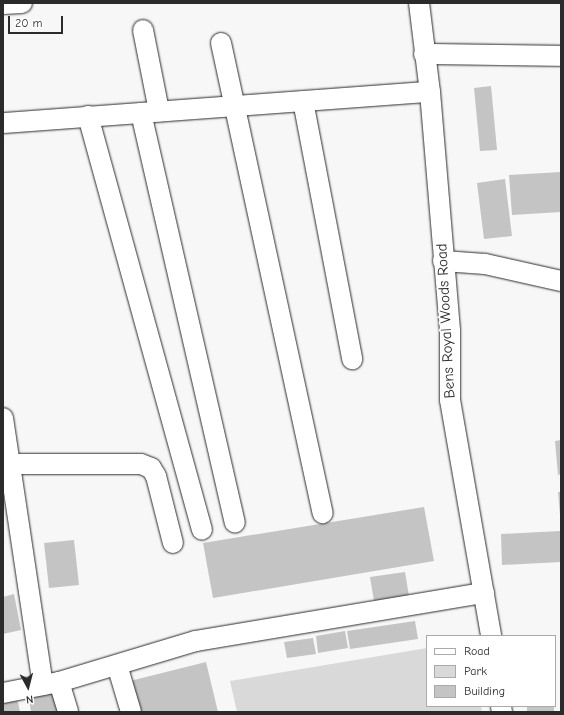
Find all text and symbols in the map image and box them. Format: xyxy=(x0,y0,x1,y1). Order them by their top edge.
scale bar xyxy=(10,8,65,34)
text: 20 m xyxy=(15,16,43,30)
street label: Bens Royal Woods Road xyxy=(433,243,459,399)
legend xyxy=(426,635,556,707)
text: Road xyxy=(464,644,490,658)
text: Park xyxy=(464,664,487,678)
north arrow xyxy=(8,667,48,707)
text: Building xyxy=(464,684,505,698)
text: N xyxy=(25,693,34,706)

